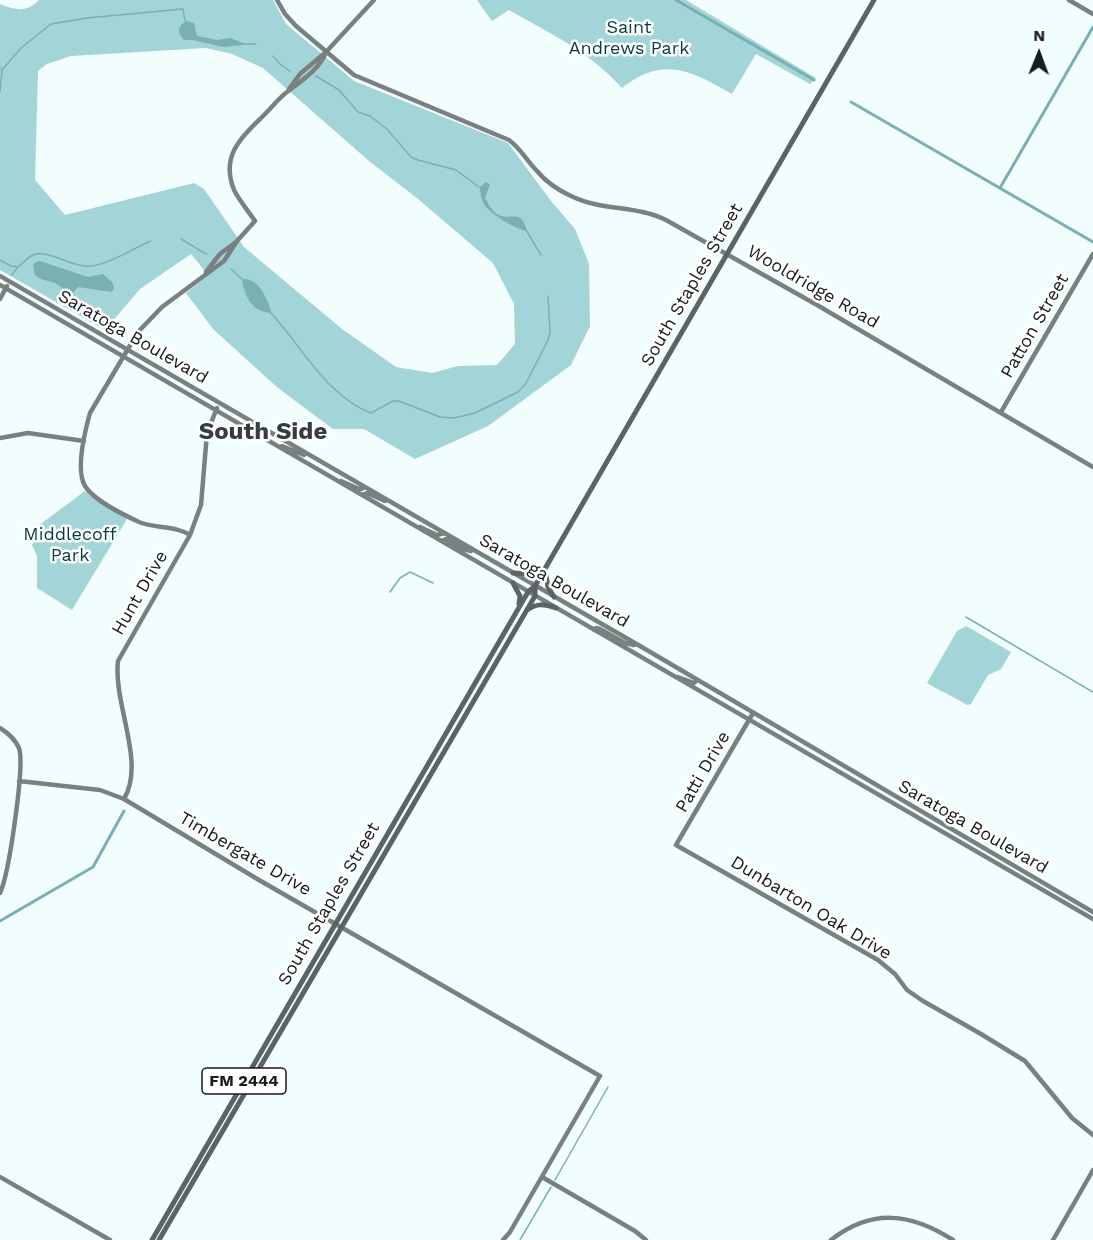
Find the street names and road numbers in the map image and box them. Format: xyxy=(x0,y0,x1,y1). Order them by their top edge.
street label: South Staples Street xyxy=(637,200,747,370)
street label: Wooldridge Road xyxy=(743,241,883,333)
street label: Patton Street xyxy=(996,270,1074,382)
street label: Saratoga Boulevard xyxy=(54,285,212,389)
street label: Saratoga Boulevard xyxy=(475,529,633,633)
street label: Hunt Drive xyxy=(107,547,173,639)
street label: Patti Drive xyxy=(671,727,735,817)
street label: Saratoga Boulevard xyxy=(894,775,1052,879)
street label: Timbergate Drive xyxy=(175,807,315,901)
street label: South Staples Street xyxy=(274,819,384,989)
street label: Dunbarton Oak Drive xyxy=(727,851,895,965)
road number: FM 2444 xyxy=(202,1068,286,1094)

